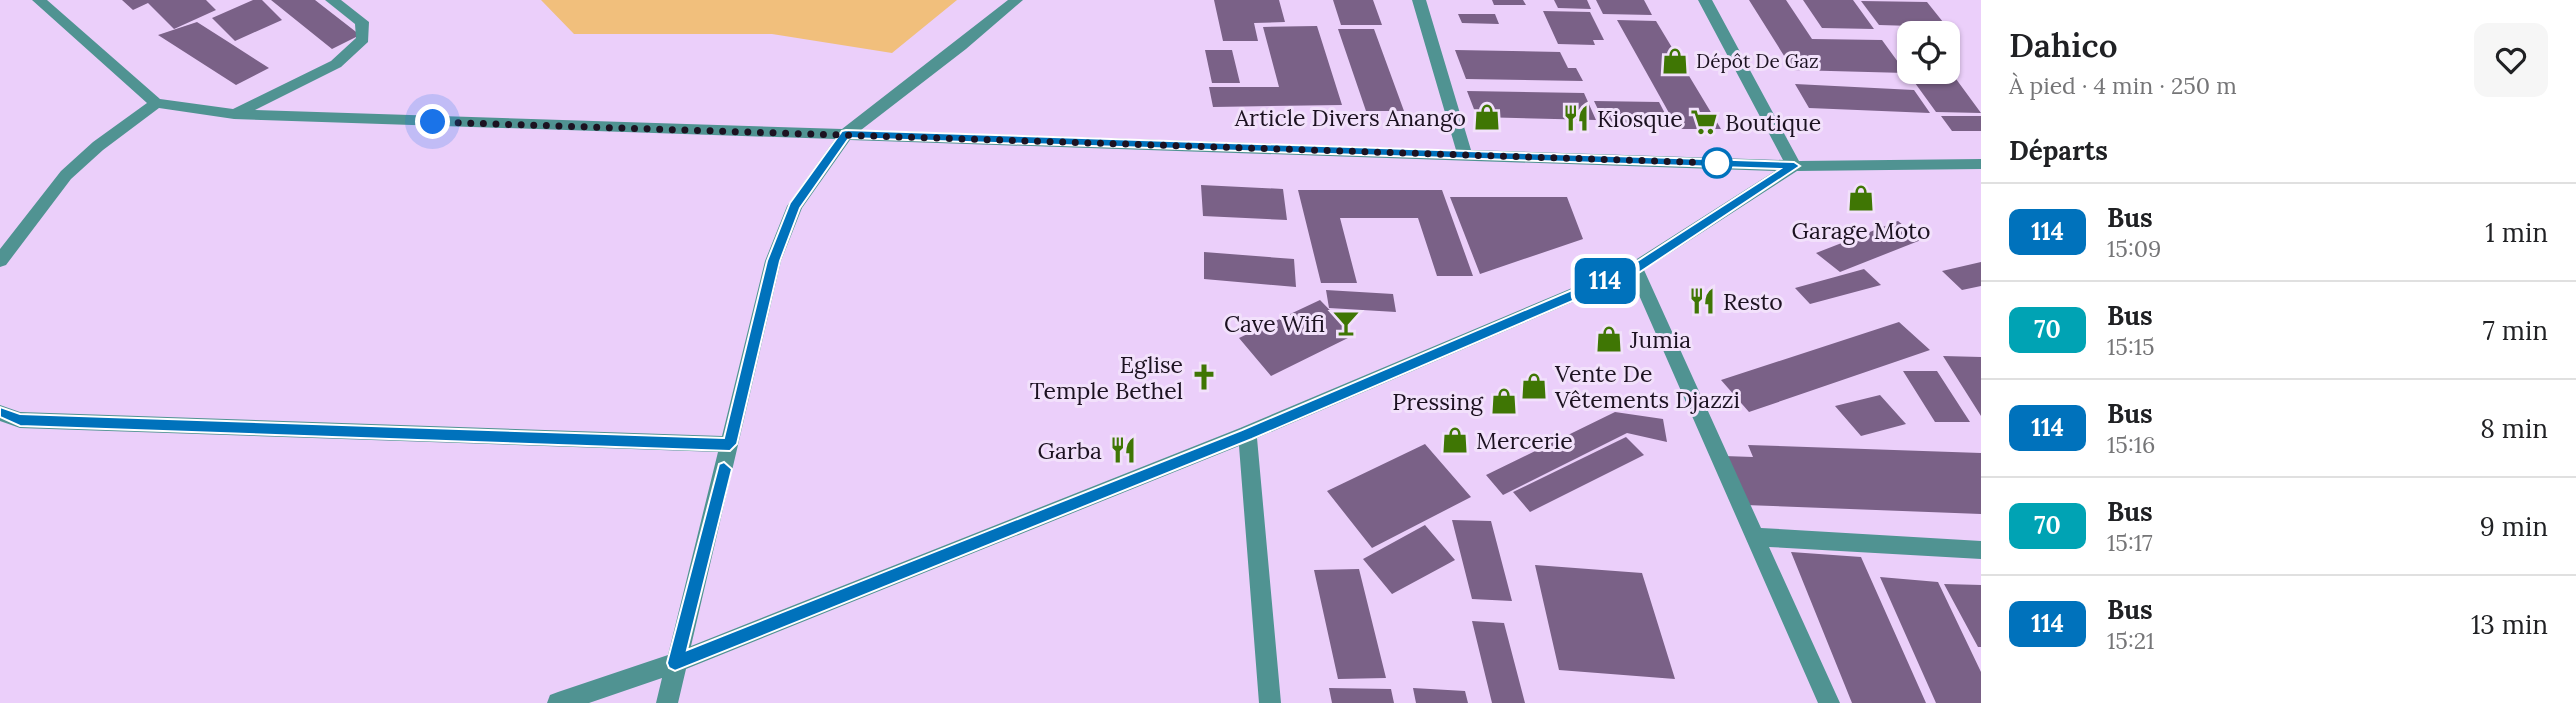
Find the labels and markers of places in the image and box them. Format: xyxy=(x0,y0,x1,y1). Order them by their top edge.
shop icon: Dépôt De Gaz xyxy=(1660,46,1690,76)
place label: Dépôt De Gaz xyxy=(1696,49,1819,73)
shop icon: Article Divers Anango xyxy=(1472,102,1502,132)
place label: Article Divers Anango xyxy=(1234,103,1466,132)
restaurant icon: Kiosque xyxy=(1561,103,1591,133)
place label: Kiosque xyxy=(1597,104,1683,133)
supermarket icon: Boutique xyxy=(1689,107,1719,137)
place label: Boutique xyxy=(1725,108,1821,137)
unlabelled marker xyxy=(1702,148,1732,178)
shop icon: Garage Moto xyxy=(1846,183,1876,213)
place label: Garage Moto xyxy=(1792,216,1930,245)
restaurant icon: Resto xyxy=(1687,286,1717,316)
place label: Resto xyxy=(1723,287,1783,316)
bar icon: Cave Wifi xyxy=(1331,308,1361,338)
place label: Cave Wifi xyxy=(1224,309,1325,338)
shop icon: Jumia xyxy=(1594,324,1624,354)
place label: Jumia xyxy=(1629,325,1691,354)
place label: Eglise Temple Bethel xyxy=(1030,350,1183,405)
place label: Vente De Vêtements Djazzi xyxy=(1554,359,1740,414)
church icon: Eglise Temple Bethel xyxy=(1189,362,1219,392)
shop icon: Vente De Vêtements Djazzi xyxy=(1519,371,1549,401)
shop icon: Pressing xyxy=(1489,386,1519,416)
place label: Pressing xyxy=(1392,387,1484,416)
shop icon: Mercerie xyxy=(1440,425,1470,455)
place label: Mercerie xyxy=(1476,426,1573,455)
restaurant icon: Garba xyxy=(1108,435,1138,465)
place label: Garba xyxy=(1038,436,1102,465)

